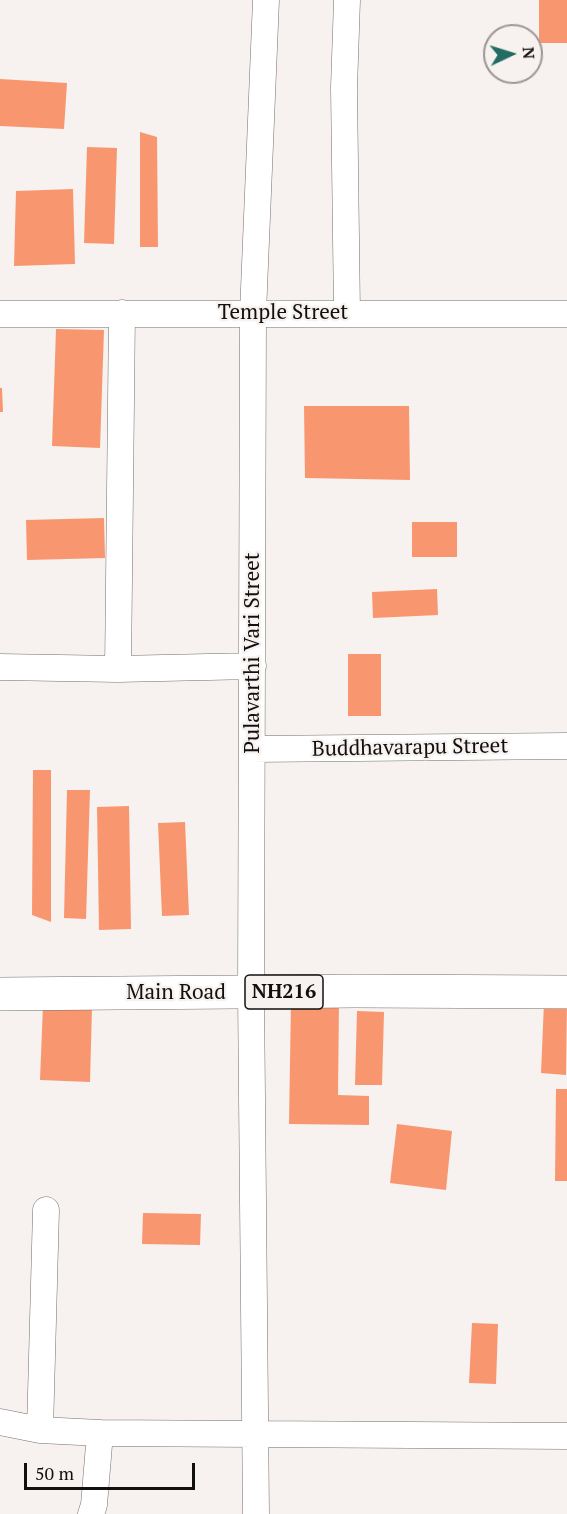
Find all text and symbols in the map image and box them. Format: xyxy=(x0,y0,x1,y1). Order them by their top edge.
north arrow xyxy=(483,24,543,84)
text: N xyxy=(518,46,540,60)
street label: Temple Street xyxy=(218,300,348,326)
street label: Pulavarthi Vari Street xyxy=(240,552,266,754)
street label: Buddhavarapu Street xyxy=(312,734,508,762)
road number: NH216 xyxy=(245,975,323,1009)
street label: Main Road xyxy=(126,980,226,1006)
scale bar xyxy=(27,1451,198,1489)
text: 50 m xyxy=(35,1461,74,1485)

